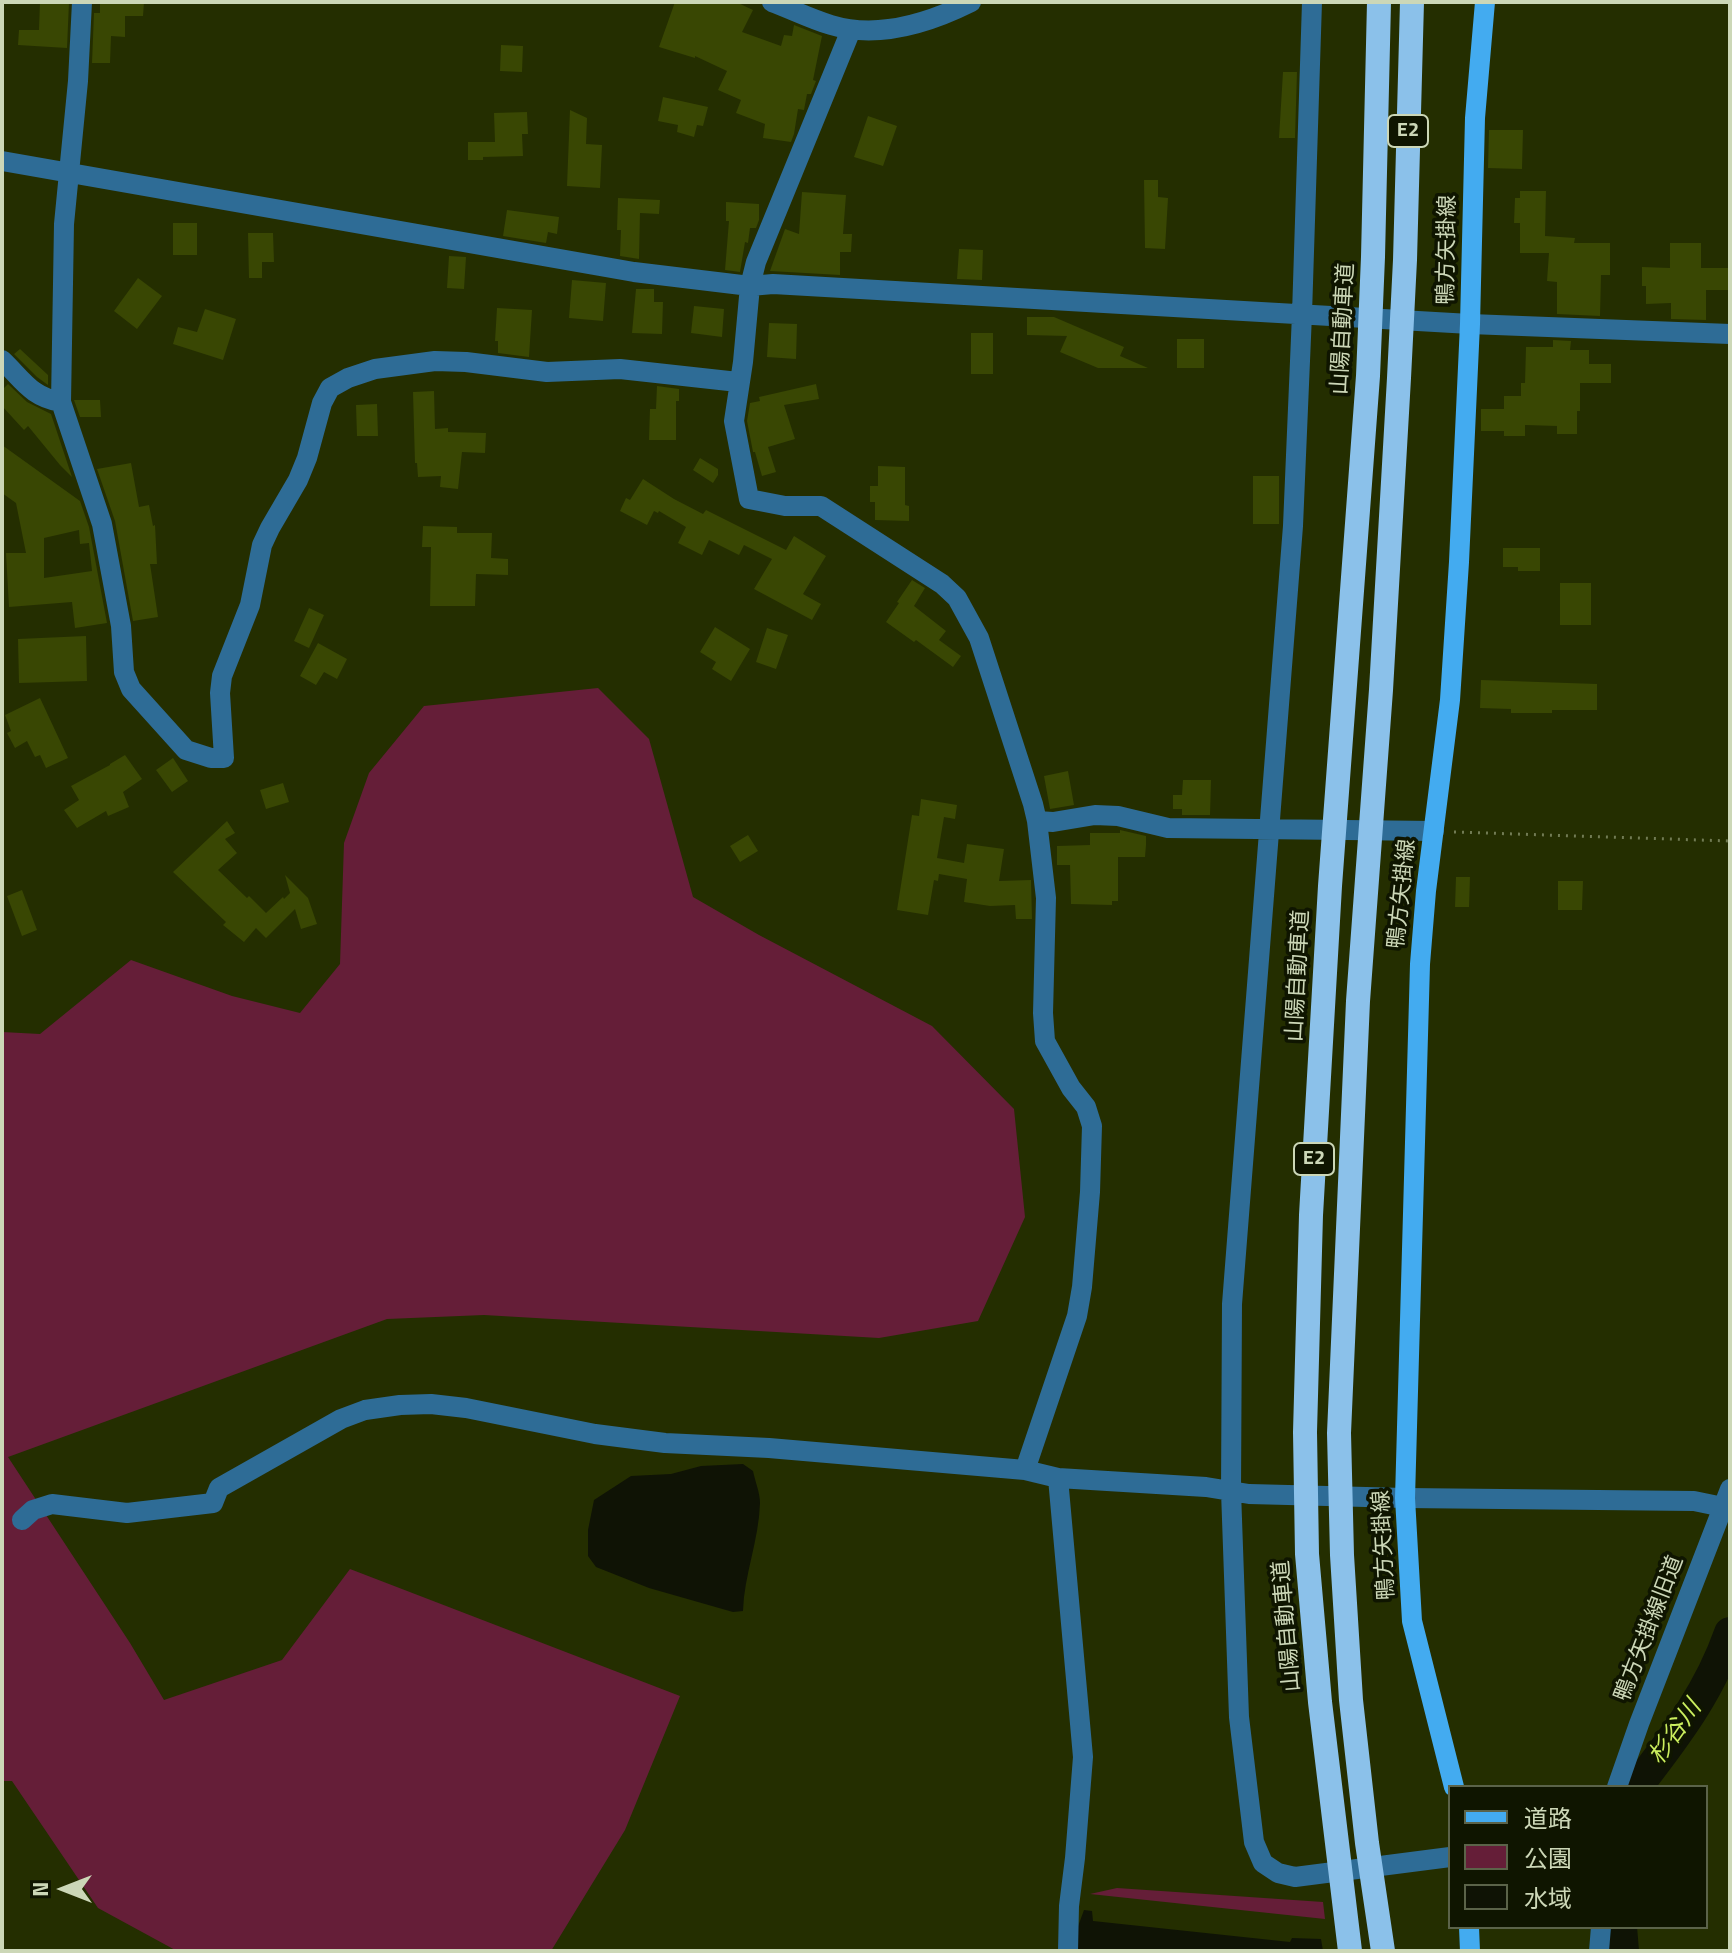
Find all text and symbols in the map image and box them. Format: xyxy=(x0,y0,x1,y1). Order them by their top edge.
road number: E2 xyxy=(1388,115,1428,147)
street label: 鴨方矢掛線 xyxy=(1434,195,1462,305)
street label: 山陽自動車道 xyxy=(1327,262,1361,396)
street label: 鴨方矢掛線 xyxy=(1384,838,1422,950)
street label: 山陽自動車道 xyxy=(1282,909,1316,1043)
road number: E2 xyxy=(1294,1143,1334,1175)
street label: 鴨方矢掛線 xyxy=(1369,1489,1401,1601)
street label: 鴨方矢掛線旧道 xyxy=(1610,1552,1690,1706)
street label: 山陽自動車道 xyxy=(1269,1559,1307,1693)
water label: 杉谷川 xyxy=(1644,1695,1708,1771)
legend xyxy=(1448,1785,1708,1929)
text: 道路 xyxy=(1524,1800,1572,1836)
text: 公園 xyxy=(1524,1840,1572,1876)
north arrow xyxy=(24,1849,104,1929)
text: 水域 xyxy=(1524,1880,1572,1916)
text: N xyxy=(23,1881,57,1897)

